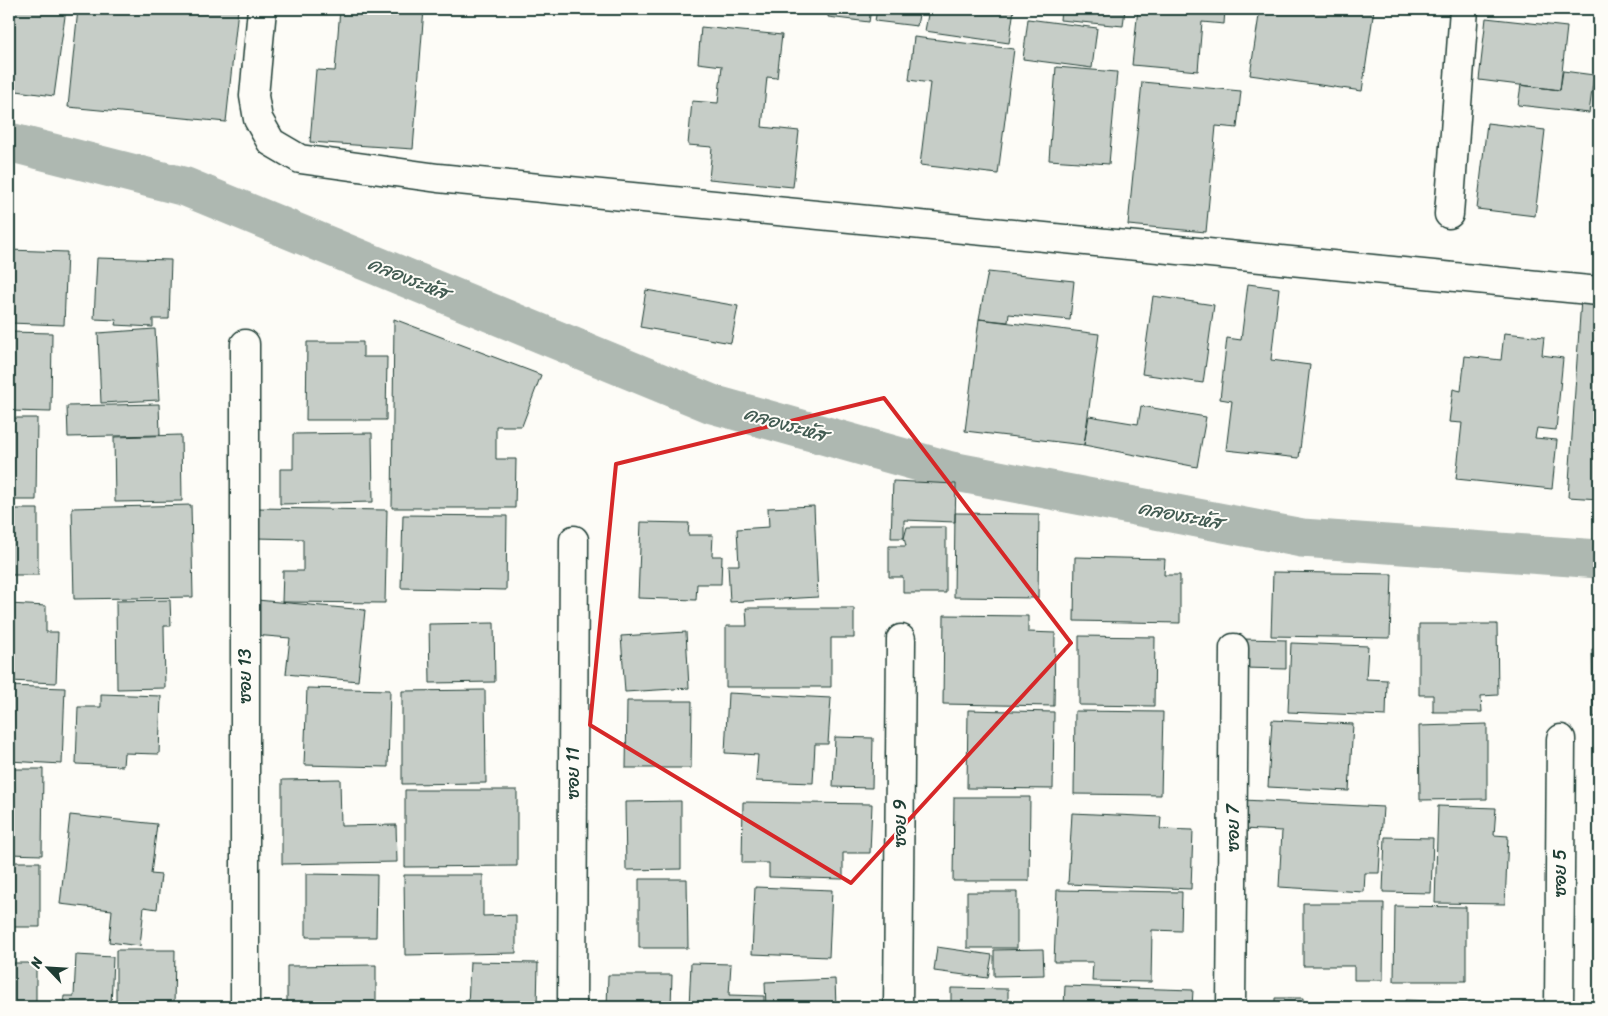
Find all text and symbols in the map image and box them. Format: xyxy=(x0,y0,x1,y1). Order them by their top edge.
water label: คลองระหัส xyxy=(363,247,459,311)
water label: คลองระหัส xyxy=(740,397,836,453)
water label: คลองระหัส xyxy=(1136,491,1230,540)
street label: ซอย 13 xyxy=(229,648,261,703)
street label: ซอย 11 xyxy=(557,746,589,799)
street label: ซอย 9 xyxy=(884,799,916,847)
street label: ซอย 7 xyxy=(1217,803,1249,852)
street label: ซอย 5 xyxy=(1544,849,1576,897)
north arrow xyxy=(22,944,72,994)
text: N xyxy=(23,953,50,973)

